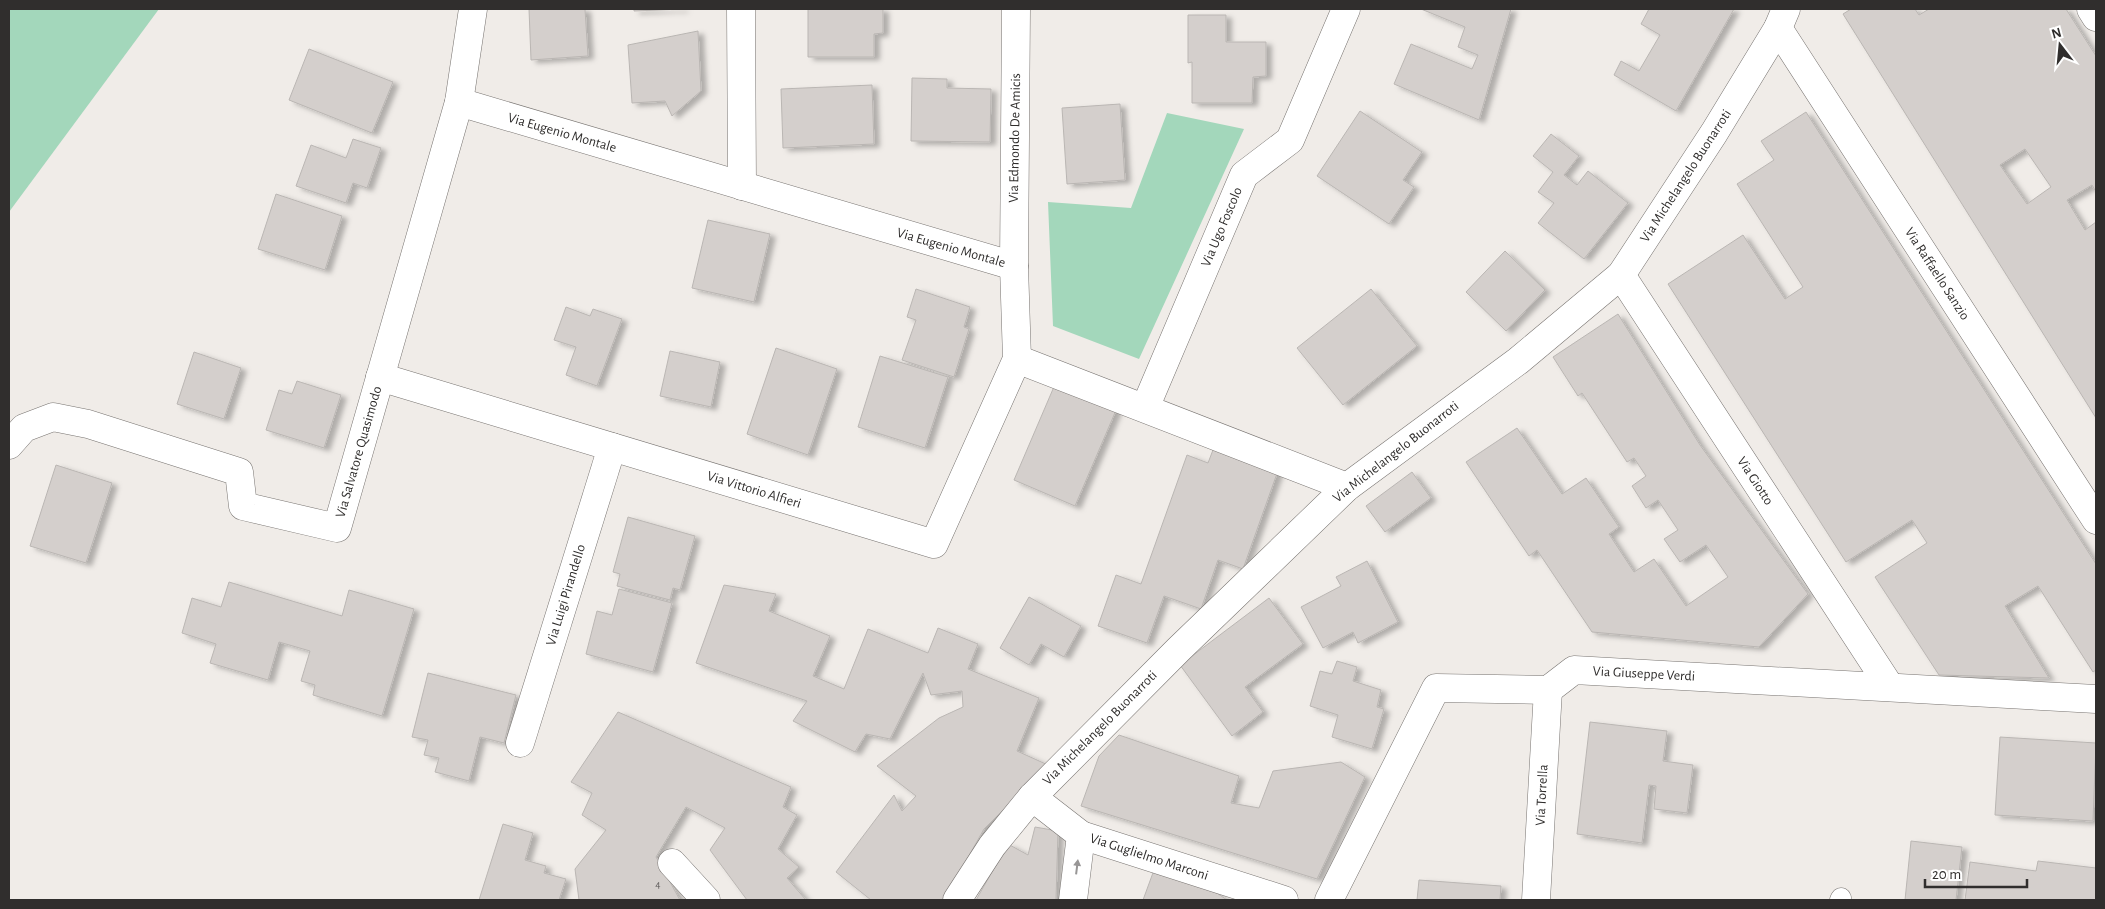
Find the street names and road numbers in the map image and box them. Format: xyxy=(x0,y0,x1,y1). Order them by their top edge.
street label: Via Edmondo De Amicis xyxy=(1007,73,1023,203)
street label: Via Michelangelo Buonarroti xyxy=(1638,107,1734,245)
street label: Via Eugenio Montale xyxy=(506,111,618,155)
street label: Via Ugo Foscolo xyxy=(1199,185,1245,269)
street label: Via Raffaello Sanzio xyxy=(1902,225,1972,323)
street label: Via Eugenio Montale xyxy=(895,226,1007,270)
street label: Via Salvatore Quasimodo xyxy=(334,385,385,519)
street label: Via Michelangelo Buonarroti xyxy=(1331,399,1461,505)
street label: Via Giotto xyxy=(1734,454,1776,508)
street label: Via Vittorio Alfieri xyxy=(705,469,803,511)
street label: Via Luigi Pirandello xyxy=(544,543,588,647)
street label: Via Giuseppe Verdi xyxy=(1592,664,1696,684)
street label: Via Michelangelo Buonarroti xyxy=(1040,668,1160,788)
street label: Via Torrella xyxy=(1533,763,1551,826)
street label: Via Guglielmo Marconi xyxy=(1088,831,1210,883)

